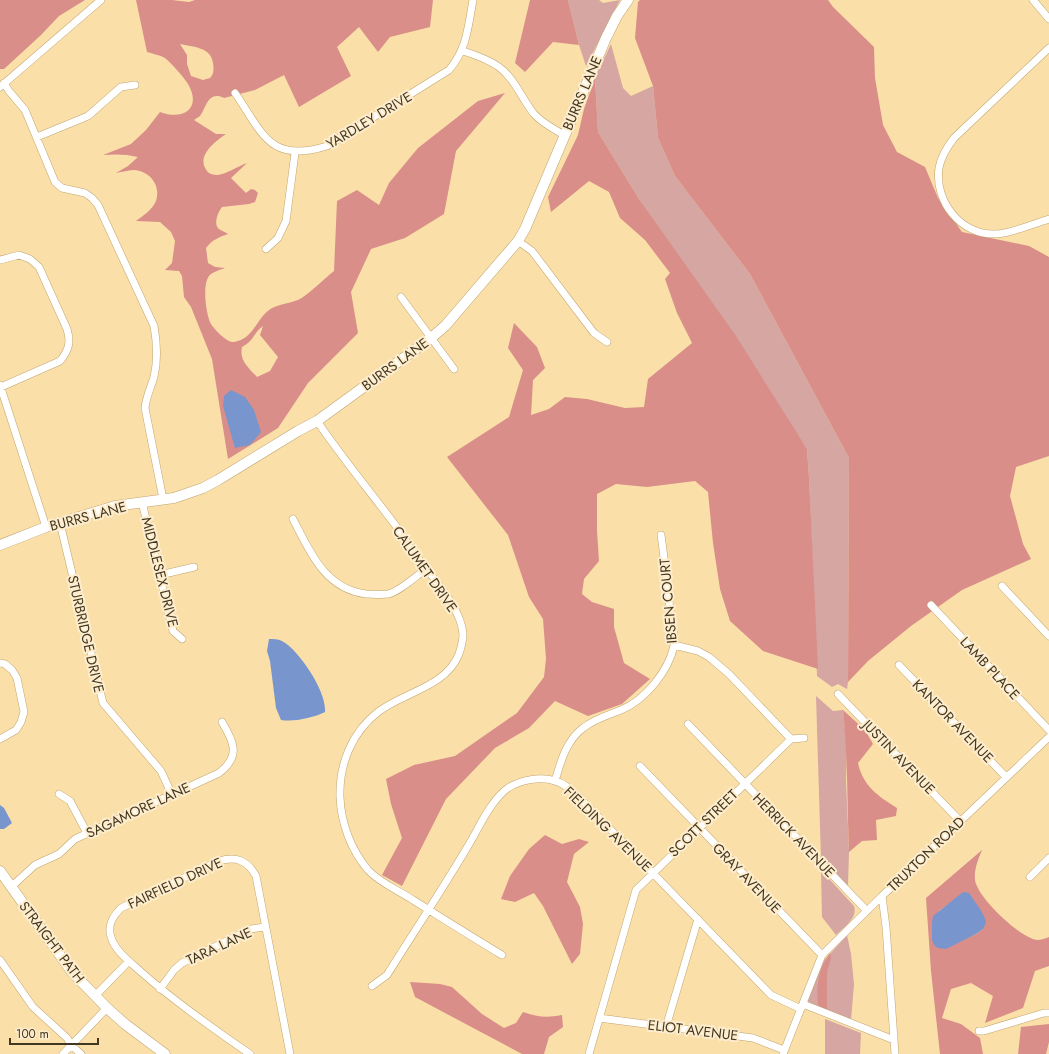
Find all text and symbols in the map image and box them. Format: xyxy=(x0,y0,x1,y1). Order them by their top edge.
street label: BURRS LANE xyxy=(557,53,607,133)
street label: YARDLEY DRIVE xyxy=(322,86,416,154)
street label: BURRS LANE xyxy=(357,333,433,395)
street label: BURRS LANE xyxy=(47,496,129,536)
street label: MIDDLESEX DRIVE xyxy=(137,515,183,629)
street label: CALUMET DRIVE xyxy=(388,522,462,616)
street label: IBSEN COURT xyxy=(654,557,682,644)
street label: STURBRIDGE DRIVE xyxy=(63,573,109,695)
street label: LAMB PLACE xyxy=(955,632,1025,704)
street label: KANTOR AVENUE xyxy=(908,675,998,767)
street label: JUSTIN AVENUE xyxy=(857,714,940,799)
street label: SAGAMORE LANE xyxy=(83,777,193,843)
street label: FIELDING AVENUE xyxy=(560,782,656,876)
street label: SCOTT STREET xyxy=(664,784,742,861)
street label: HERRICK AVENUE xyxy=(748,788,840,882)
street label: TRUXTON ROAD xyxy=(883,812,969,896)
street label: GRAY AVENUE xyxy=(708,838,786,918)
street label: FAIRFIELD DRIVE xyxy=(124,852,226,914)
street label: STRAIGHT PATH xyxy=(15,897,89,987)
street label: TARA LANE xyxy=(183,922,255,970)
street label: ELIOT AVENUE xyxy=(647,1015,739,1045)
scale bar xyxy=(10,1020,98,1046)
text: 100 m xyxy=(16,1025,49,1043)

